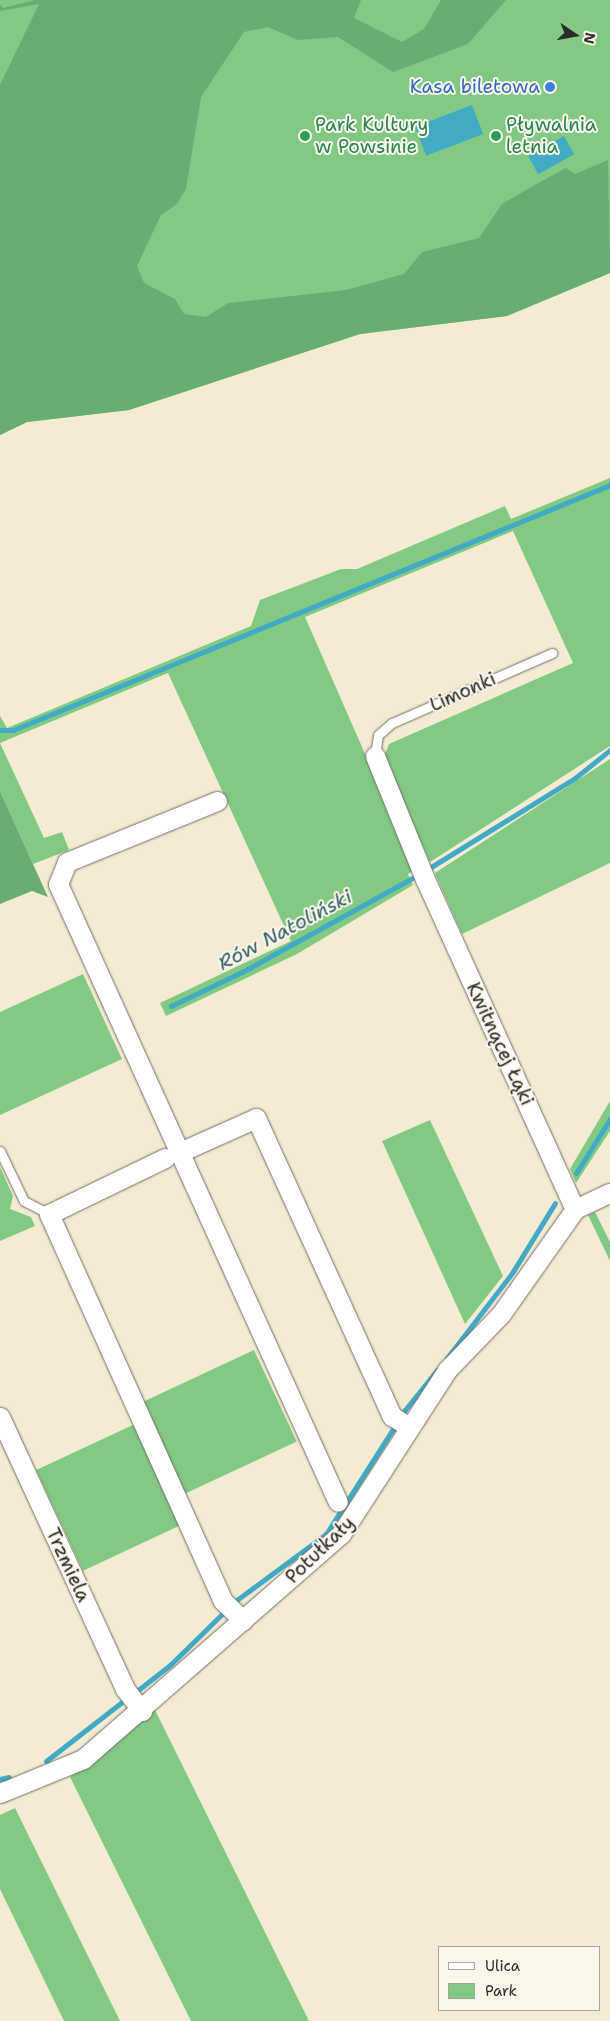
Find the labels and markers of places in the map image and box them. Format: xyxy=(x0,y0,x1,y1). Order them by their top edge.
place label: Kasa biletowa xyxy=(410,76,540,98)
marker: Kasa biletowa xyxy=(544,81,556,93)
place label: Park Kultury w Powsinie xyxy=(315,114,428,158)
place label: Pływalnia letnia xyxy=(506,114,597,158)
marker: Park Kultury w Powsinie xyxy=(299,130,311,142)
marker: Pływalnia letnia xyxy=(490,130,502,142)

